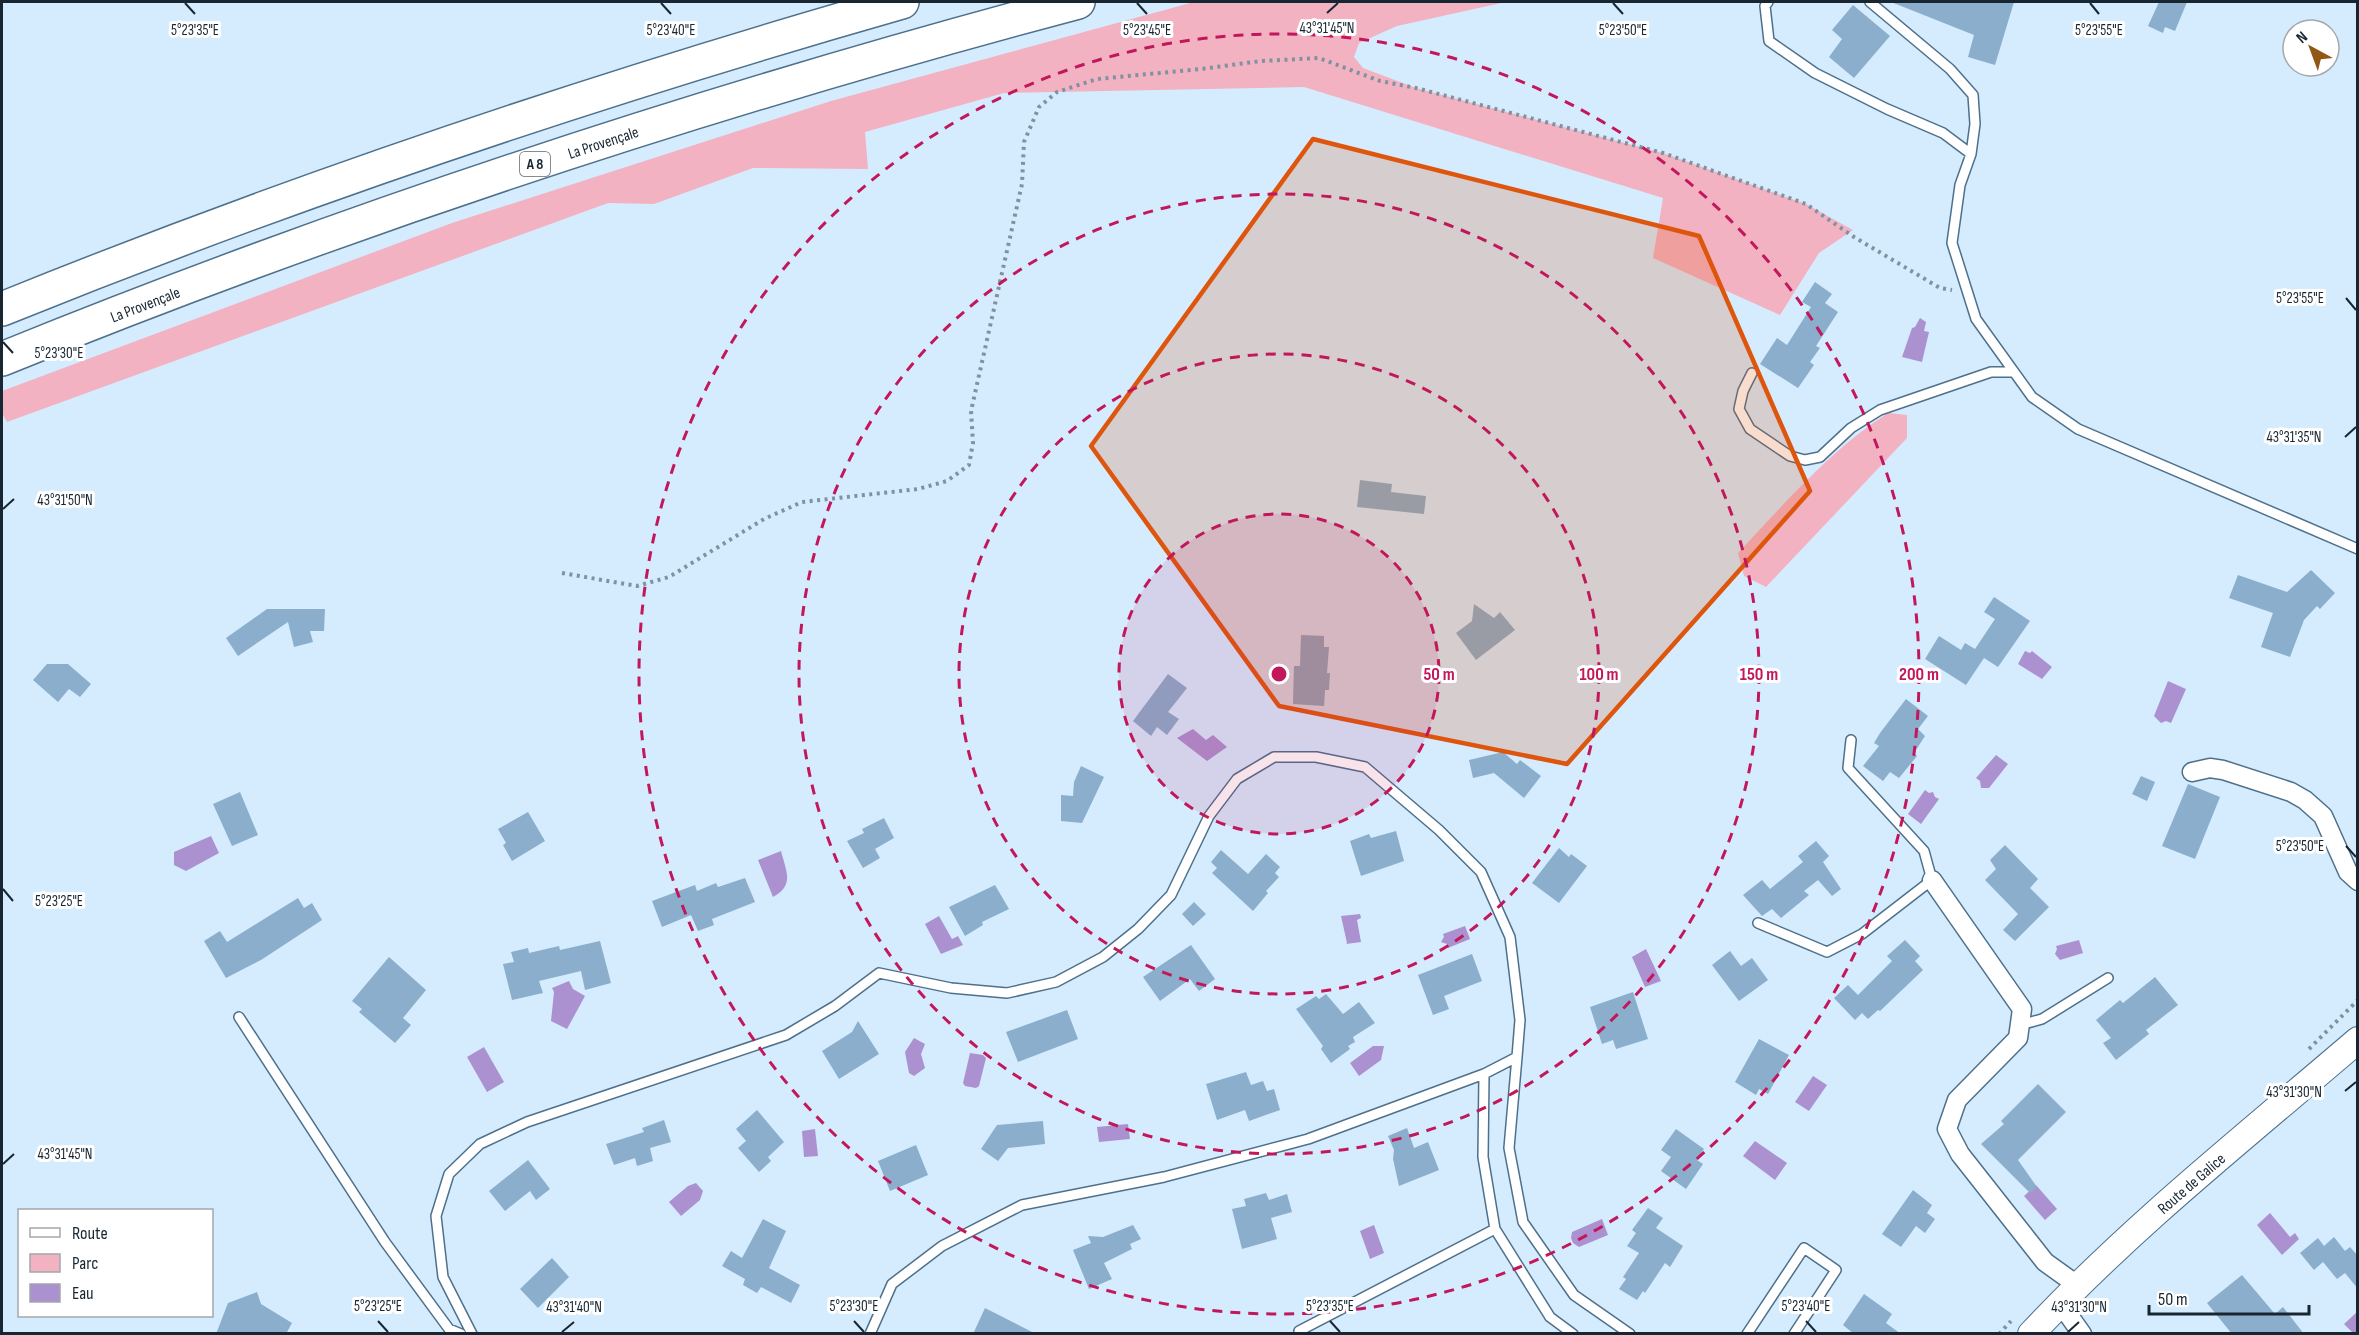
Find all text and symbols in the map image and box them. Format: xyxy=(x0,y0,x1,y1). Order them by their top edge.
north arrow xyxy=(2281,18,2341,78)
text: 43°31'45"N xyxy=(1299,19,1355,38)
text: 5°23'35"E xyxy=(171,21,219,40)
text: 5°23'40"E xyxy=(647,21,695,40)
text: 5°23'45"E xyxy=(1123,21,1171,40)
text: 5°23'50"E xyxy=(1599,21,1647,40)
text: 5°23'55"E xyxy=(2075,21,2123,40)
text: N xyxy=(2293,28,2312,48)
street label: La Provençale xyxy=(566,123,641,164)
road number: A 8 xyxy=(520,152,550,176)
street label: La Provençale xyxy=(108,283,183,327)
text: 5°23'55"E xyxy=(2276,289,2324,308)
text: 5°23'30"E xyxy=(35,344,83,363)
text: 43°31'35"N xyxy=(2267,428,2322,447)
text: 43°31'50"N xyxy=(37,491,93,510)
centre of rings xyxy=(1269,664,1289,684)
text: 50 m xyxy=(1423,664,1455,685)
text: 100 m xyxy=(1580,664,1619,685)
text: 150 m xyxy=(1740,664,1778,685)
text: 200 m xyxy=(1899,664,1939,685)
text: 5°23'50"E xyxy=(2276,837,2324,856)
text: 5°23'25"E xyxy=(35,892,83,911)
text: 43°31'30"N xyxy=(2266,1083,2322,1102)
text: 43°31'45"N xyxy=(37,1145,93,1164)
street label: Route de Galice xyxy=(2154,1150,2230,1219)
legend xyxy=(18,1209,213,1317)
text: Route xyxy=(72,1223,108,1244)
text: Parc xyxy=(72,1253,98,1274)
scale bar xyxy=(2149,1278,2310,1316)
text: Eau xyxy=(72,1283,94,1304)
text: 50 m xyxy=(2158,1289,2188,1310)
text: 5°23'25"E xyxy=(354,1297,402,1316)
text: 5°23'30"E xyxy=(830,1297,878,1316)
text: 5°23'35"E xyxy=(1306,1297,1354,1316)
text: 5°23'40"E xyxy=(1782,1297,1830,1316)
text: 43°31'40"N xyxy=(546,1298,602,1317)
text: 43°31'30"N xyxy=(2051,1298,2107,1317)

